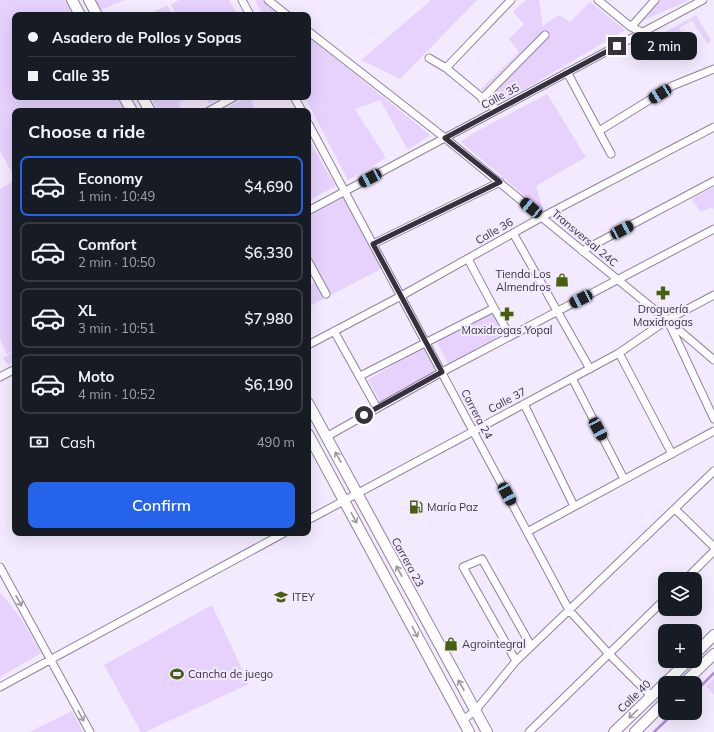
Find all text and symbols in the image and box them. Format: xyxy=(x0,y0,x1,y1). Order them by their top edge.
text: Asadero de Pollos y Sopas xyxy=(52,28,242,47)
callout: 2 min xyxy=(631,32,697,60)
route end xyxy=(608,37,626,55)
text: 2 min xyxy=(647,38,681,54)
text: Calle 35 xyxy=(52,66,109,85)
street label: Calle 35 xyxy=(479,80,522,112)
car xyxy=(647,83,673,105)
text: Choose a ride xyxy=(28,120,145,143)
car xyxy=(357,167,383,189)
icon: car xyxy=(30,168,66,204)
text: Economy xyxy=(78,169,143,188)
text: $4,690 xyxy=(244,177,293,196)
text: 1 min · 10:49 xyxy=(78,188,155,204)
car xyxy=(518,196,544,220)
street label: Transversal 24C xyxy=(549,206,621,270)
street label: Calle 36 xyxy=(473,214,516,247)
car xyxy=(609,219,635,241)
icon: car xyxy=(30,234,66,270)
text: Comfort xyxy=(78,235,136,254)
text: $6,330 xyxy=(244,243,293,262)
text: 2 min · 10:50 xyxy=(78,254,155,270)
place label: Tienda Los Almendros xyxy=(496,267,551,294)
shop icon: Tienda Los Almendros xyxy=(554,272,570,288)
pharmacy icon: Droguería Maxidrogas xyxy=(655,285,671,301)
car xyxy=(568,288,594,310)
icon: car xyxy=(30,300,66,336)
text: XL xyxy=(78,301,96,320)
place label: Droguería Maxidrogas xyxy=(633,302,693,329)
pharmacy icon: Maxidrogas Yopal xyxy=(499,306,515,322)
text: $7,980 xyxy=(244,309,293,328)
text: 3 min · 10:51 xyxy=(78,320,155,336)
place label: Maxidrogas Yopal xyxy=(462,323,552,337)
icon: car xyxy=(30,366,66,402)
text: Moto xyxy=(78,367,114,386)
text: $6,190 xyxy=(244,375,293,394)
street label: Calle 37 xyxy=(486,384,528,416)
text: 4 min · 10:52 xyxy=(78,386,155,402)
street label: Carrera 24 xyxy=(458,387,496,442)
route start xyxy=(355,406,373,424)
car xyxy=(587,416,609,442)
icon: cash xyxy=(28,431,50,453)
text: Cash xyxy=(60,433,95,452)
text: 490 m xyxy=(257,434,295,450)
one-way arrow xyxy=(333,451,341,463)
car xyxy=(496,481,518,507)
button: Confirm xyxy=(28,482,295,528)
fuel station icon: María Paz xyxy=(408,499,424,515)
place label: María Paz xyxy=(427,500,479,514)
one-way arrow xyxy=(350,511,358,523)
street label: Carrera 23 xyxy=(389,535,427,589)
one-way arrow xyxy=(395,565,403,577)
map controls xyxy=(658,572,702,720)
button: layers xyxy=(658,572,702,616)
school or university icon: ITEY xyxy=(273,589,289,605)
place label: ITEY xyxy=(292,590,315,604)
one-way arrow xyxy=(15,595,23,607)
button: + xyxy=(658,624,702,668)
one-way arrow xyxy=(412,626,419,638)
shop icon: Agrointegral xyxy=(443,636,459,652)
place label: Agrointegral xyxy=(462,637,526,651)
sports icon: Cancha de juego xyxy=(169,666,185,682)
place label: Cancha de juego xyxy=(188,667,273,681)
street label: Calle 40 xyxy=(614,676,654,715)
button: − xyxy=(658,676,702,720)
one-way arrow xyxy=(457,680,465,692)
one-way arrow xyxy=(78,709,85,721)
one-way arrow xyxy=(628,709,638,719)

